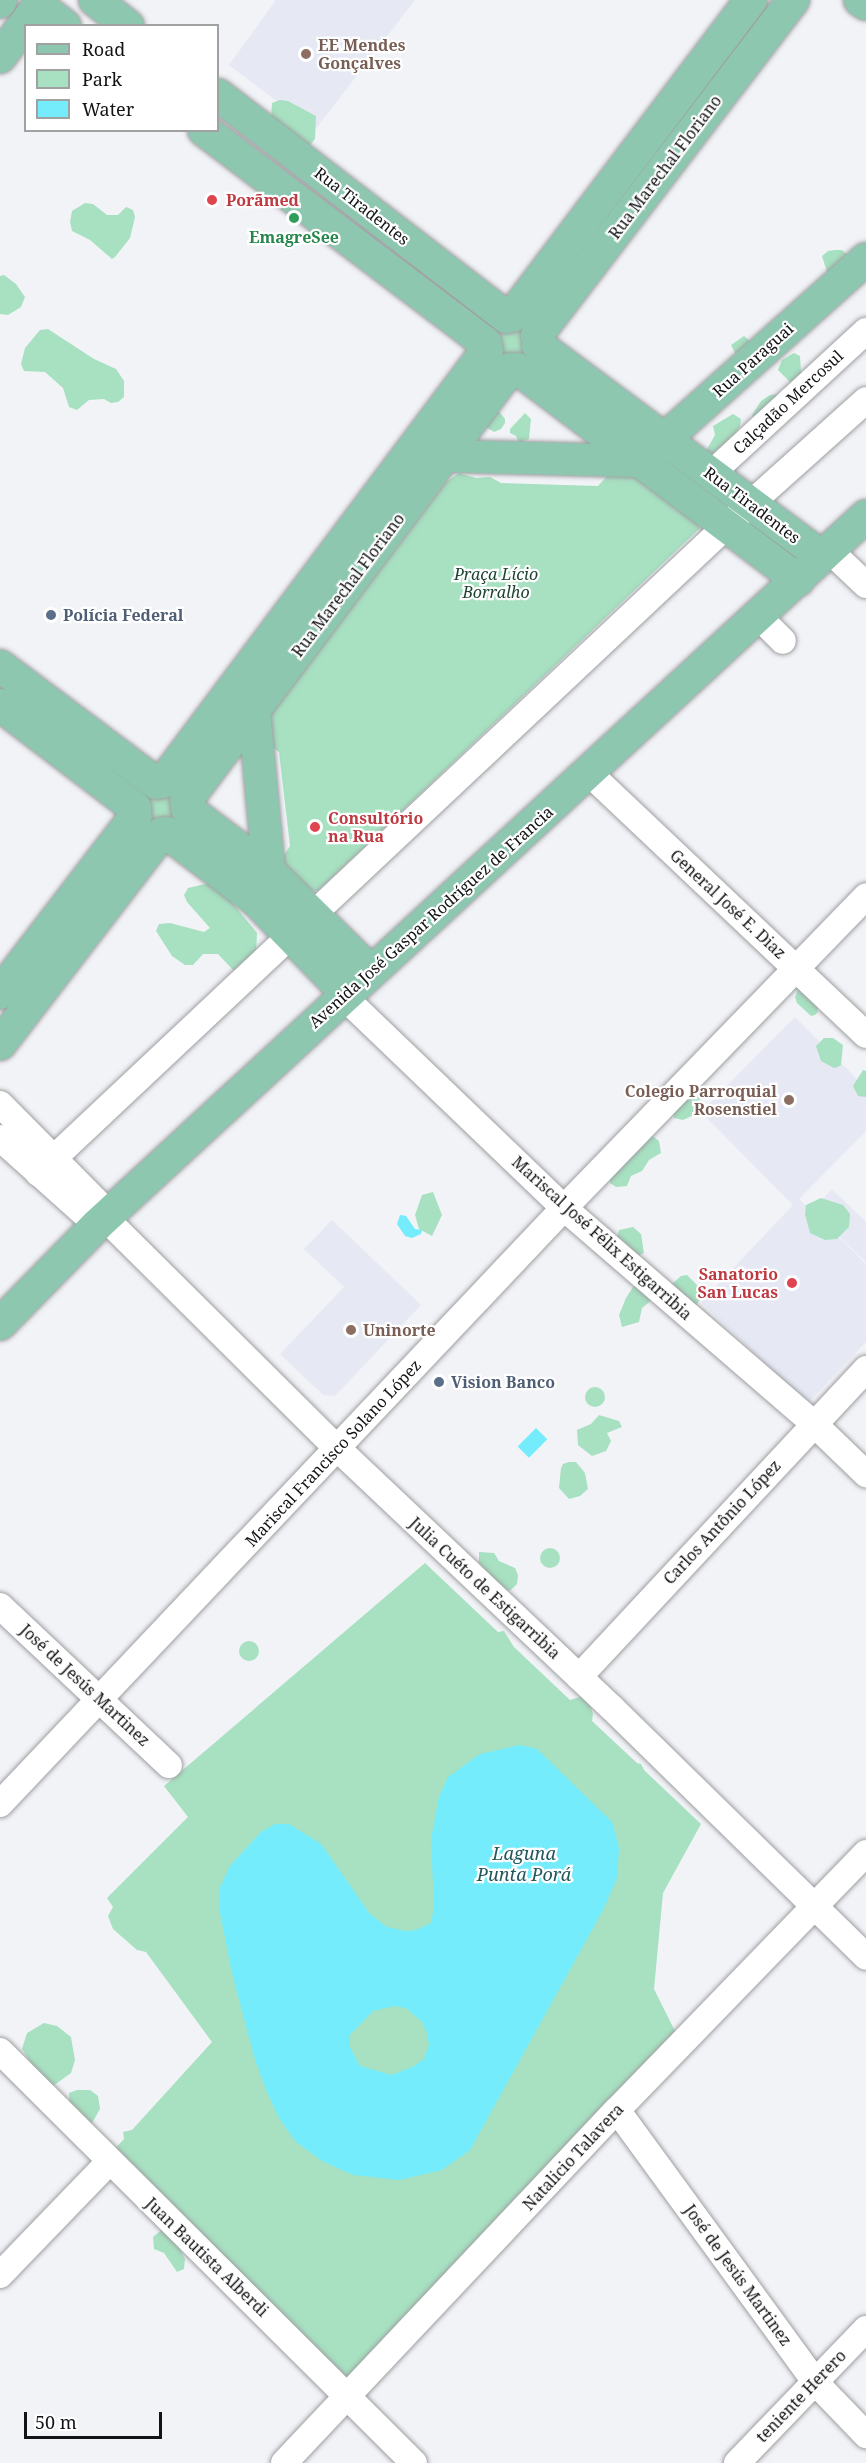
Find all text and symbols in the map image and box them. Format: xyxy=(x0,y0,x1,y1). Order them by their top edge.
legend xyxy=(24,24,219,132)
place label: EE Mendes Gonçalves xyxy=(318,35,405,73)
text: Road xyxy=(82,37,125,61)
marker: EE Mendes Gonçalves xyxy=(299,47,313,61)
text: Park xyxy=(82,67,122,91)
street label: Rua Marechal Floriano xyxy=(605,91,725,243)
text: Water xyxy=(82,97,134,121)
street label: Rua Tiradentes xyxy=(311,163,413,249)
place label: Porãmed xyxy=(226,190,299,210)
marker: Porãmed xyxy=(203,191,221,209)
marker: EmagreSee xyxy=(287,211,301,225)
place label: EmagreSee xyxy=(249,227,339,247)
street label: Rua Paraguai xyxy=(709,319,797,401)
street label: Calçadão Mercosul xyxy=(729,346,847,458)
street label: Rua Tiradentes xyxy=(700,463,804,547)
street label: Rua Marechal Floriano xyxy=(288,509,408,661)
park label: Praça Lício Borralho xyxy=(454,564,538,602)
place label: Polícia Federal xyxy=(63,605,183,625)
marker: Polícia Federal xyxy=(44,608,58,622)
street label: Avenida José Gaspar Rodríguez de Francia xyxy=(305,802,557,1032)
place label: Consultório na Rua xyxy=(328,808,423,846)
marker: Consultório na Rua xyxy=(306,818,324,836)
street label: General José E. Diaz xyxy=(666,845,790,963)
place label: Colegio Parroquial Rosenstiel xyxy=(625,1081,777,1119)
marker: Colegio Parroquial Rosenstiel xyxy=(782,1093,796,1107)
street label: Mariscal José Félix Estigarribia xyxy=(508,1152,696,1324)
place label: Sanatorio San Lucas xyxy=(697,1264,778,1302)
marker: Sanatorio San Lucas xyxy=(783,1274,801,1292)
place label: Uninorte xyxy=(363,1320,436,1340)
marker: Uninorte xyxy=(344,1323,358,1337)
street label: Mariscal Francisco Solano López xyxy=(241,1356,425,1550)
place label: Vision Banco xyxy=(451,1372,555,1392)
marker: Vision Banco xyxy=(432,1375,446,1389)
street label: Carlos Antônio López xyxy=(659,1456,785,1588)
street label: Julia Cuéto de Estigarribia xyxy=(406,1513,564,1663)
street label: José de Jesús Martinez xyxy=(16,1620,154,1750)
water label: Laguna Punta Porá xyxy=(477,1843,571,1886)
street label: Natalicio Talavera xyxy=(519,2100,627,2214)
street label: Juan Bautista Alberdi xyxy=(142,2194,272,2320)
street label: José de Jesús Martinez xyxy=(680,2201,796,2349)
street label: teniente Herero xyxy=(752,2346,850,2446)
scale bar xyxy=(27,2400,165,2438)
text: 50 m xyxy=(35,2410,77,2434)

